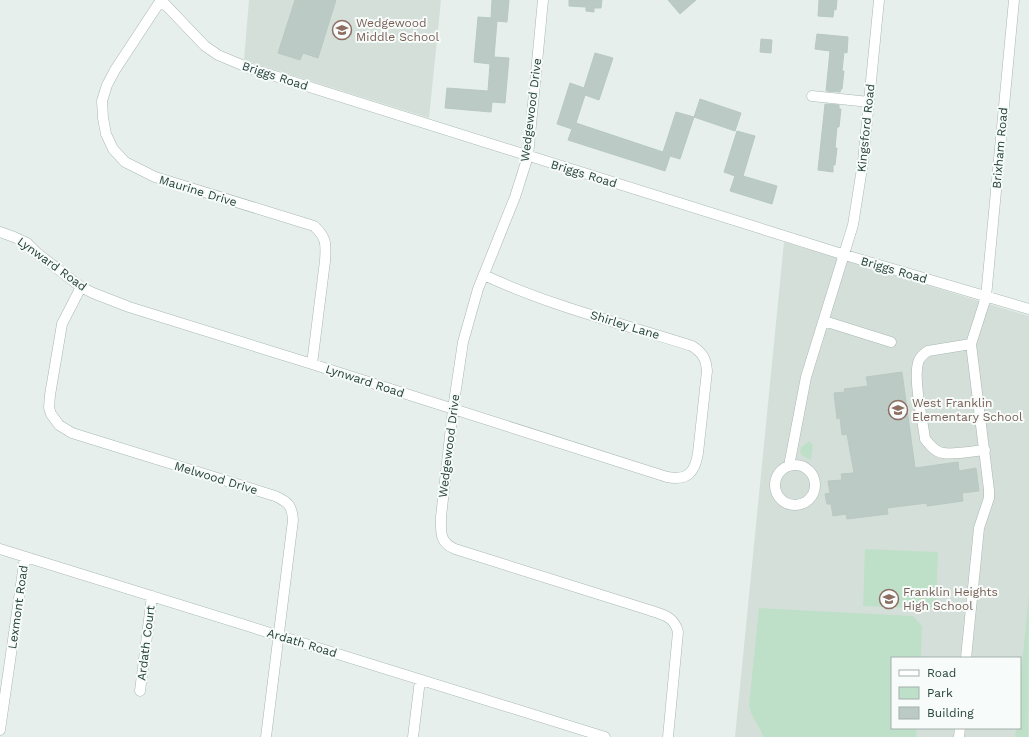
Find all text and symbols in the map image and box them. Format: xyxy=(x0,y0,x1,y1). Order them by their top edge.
place label: Wedgewood Middle School xyxy=(356,16,439,44)
school or university icon: Wedgewood Middle School xyxy=(331,19,353,41)
street label: Wedgewood Drive xyxy=(518,57,544,163)
street label: Briggs Road xyxy=(240,59,310,93)
street label: Kingsford Road xyxy=(854,83,878,173)
street label: Brixham Road xyxy=(989,107,1011,189)
street label: Briggs Road xyxy=(549,157,619,191)
street label: Maurine Drive xyxy=(157,173,239,210)
street label: Lynward Road xyxy=(15,234,89,294)
street label: Briggs Road xyxy=(859,254,929,286)
street label: Shirley Lane xyxy=(589,308,661,342)
street label: Lynward Road xyxy=(324,362,406,400)
street label: Wedgewood Drive xyxy=(436,393,462,499)
place label: West Franklin Elementary School xyxy=(912,396,1023,424)
school or university icon: West Franklin Elementary School xyxy=(887,399,909,421)
street label: Melwood Drive xyxy=(173,459,259,497)
street label: Lexmont Road xyxy=(5,564,31,650)
place label: Franklin Heights High School xyxy=(903,585,998,613)
school or university icon: Franklin Heights High School xyxy=(878,588,900,610)
street label: Ardath Court xyxy=(134,605,158,681)
street label: Ardath Road xyxy=(265,626,339,660)
legend xyxy=(891,657,1021,729)
text: Road xyxy=(927,666,956,680)
text: Park xyxy=(927,686,953,700)
text: Building xyxy=(927,706,974,720)

